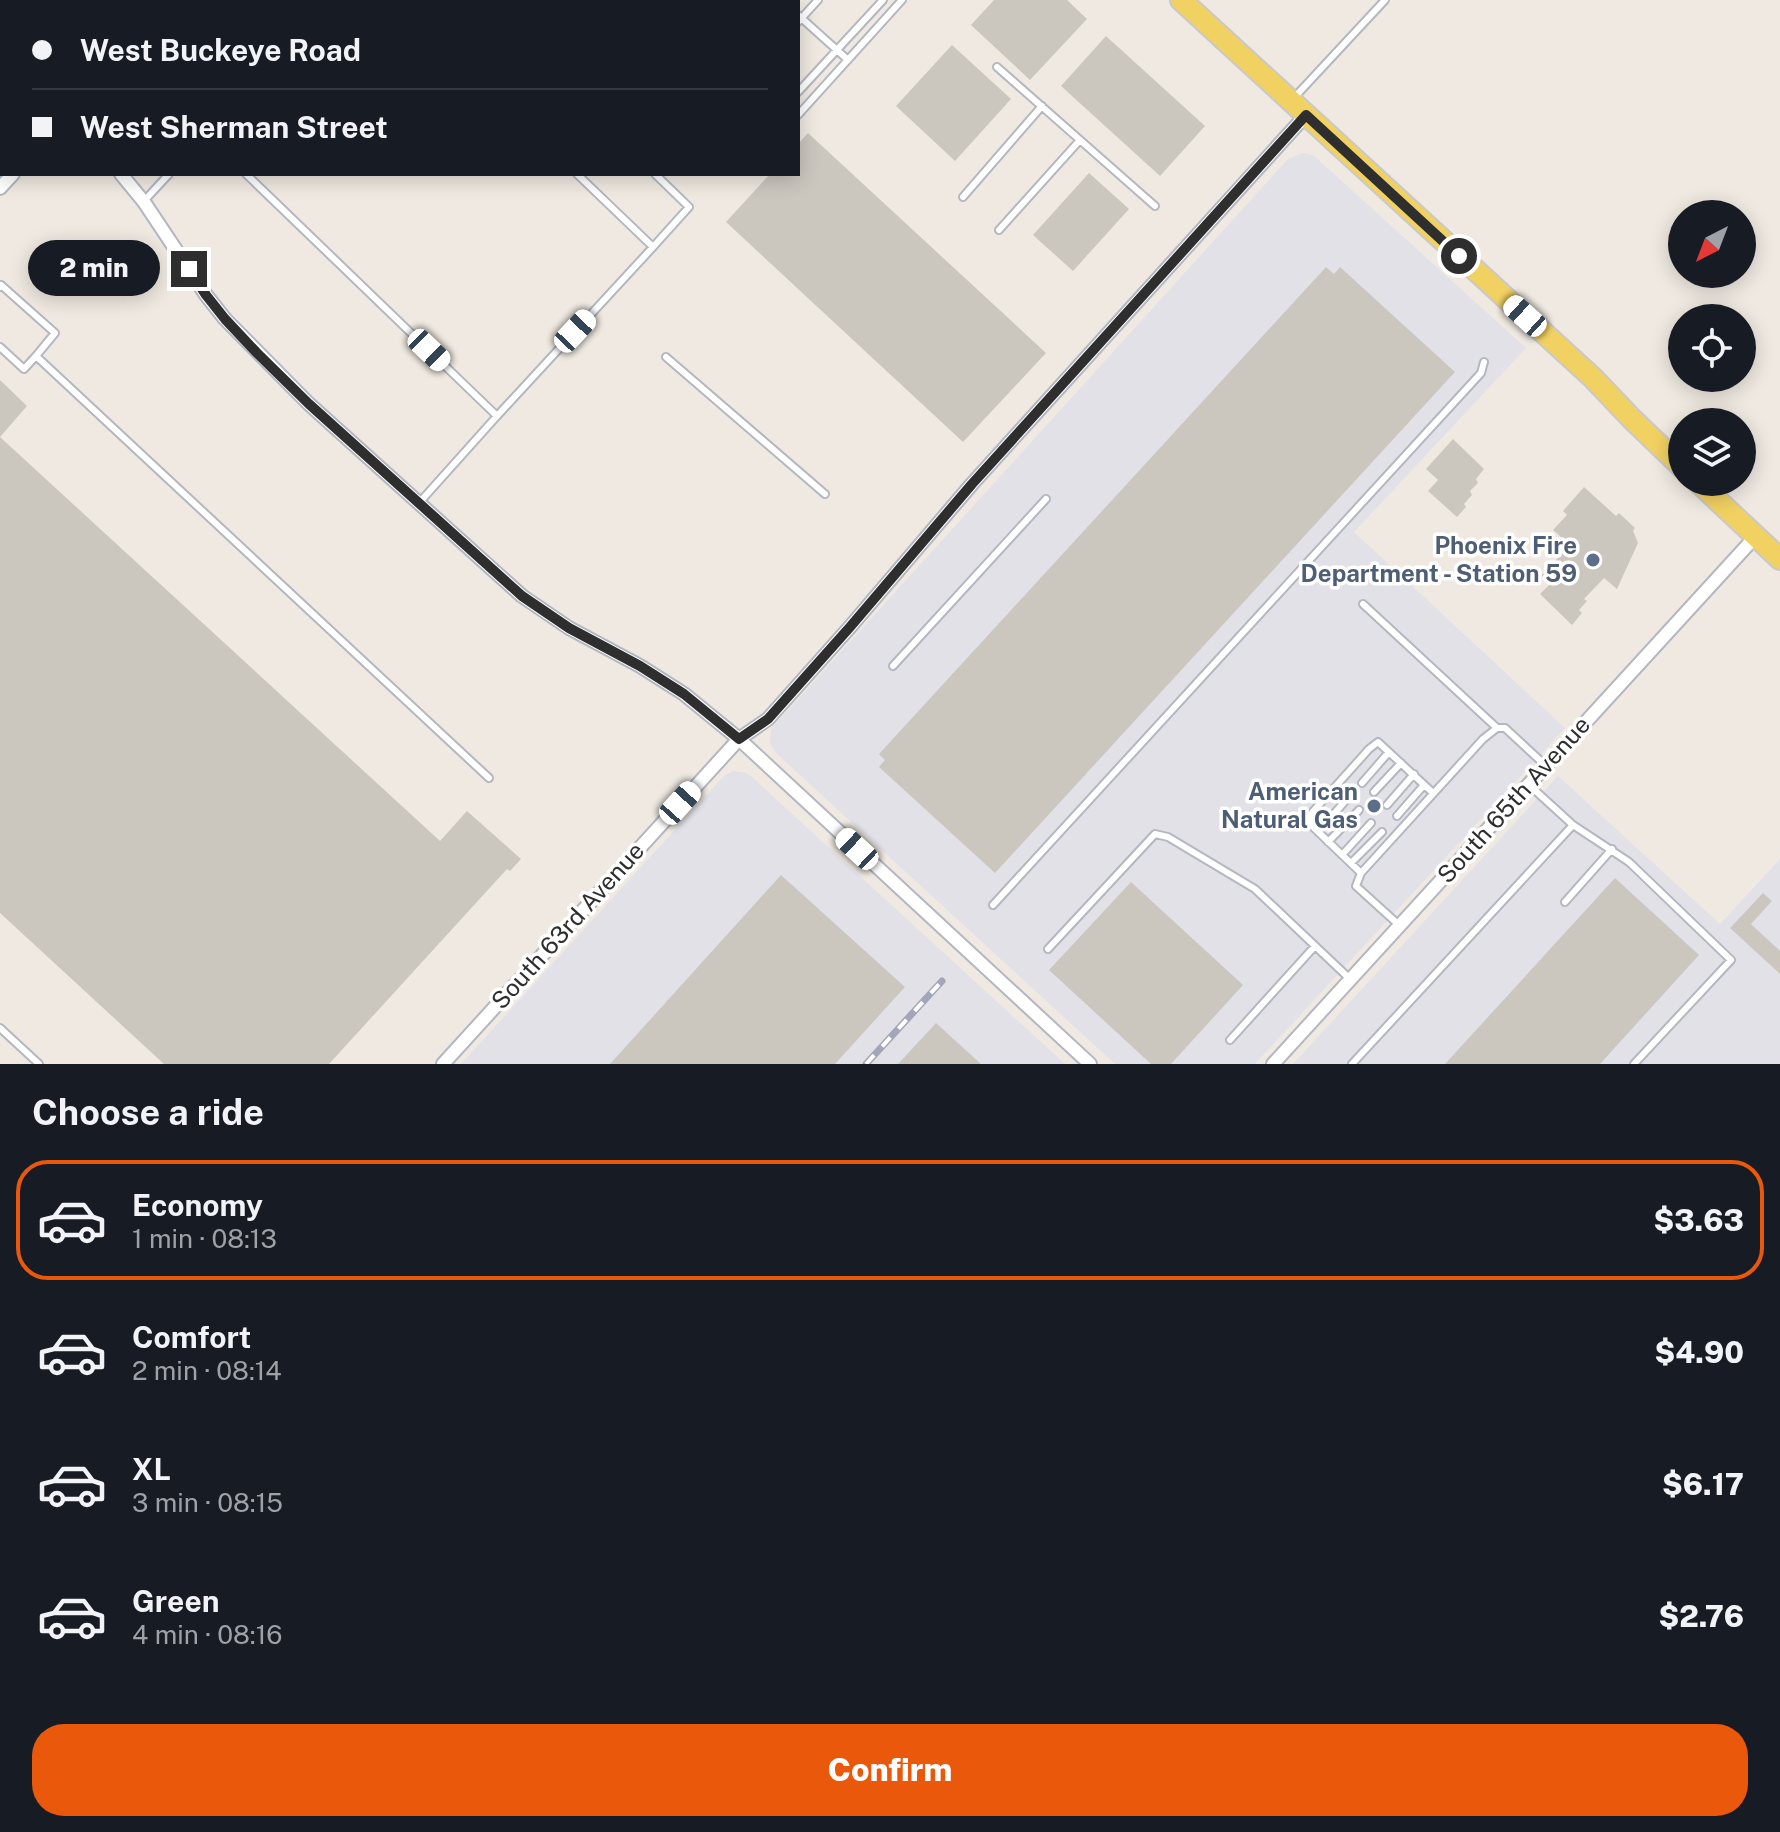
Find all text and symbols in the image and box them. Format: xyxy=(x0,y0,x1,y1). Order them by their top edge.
text: West Buckeye Road xyxy=(80,32,361,68)
text: West Sherman Street xyxy=(80,109,388,145)
north arrow xyxy=(1668,200,1756,288)
map controls xyxy=(1668,200,1756,496)
route start xyxy=(1441,238,1477,274)
callout: 2 min xyxy=(29,241,161,297)
route end xyxy=(171,251,207,287)
text: 2 min xyxy=(59,252,129,283)
car xyxy=(1499,291,1551,341)
button: locate xyxy=(1668,304,1756,392)
car xyxy=(550,305,600,357)
car xyxy=(403,325,455,375)
button: layers xyxy=(1668,408,1756,496)
place label: Phoenix Fire Department - Station 59 xyxy=(1301,531,1577,587)
marker: Phoenix Fire Department - Station 59 xyxy=(1584,551,1602,569)
street label: South 65th Avenue xyxy=(1431,710,1595,888)
car xyxy=(655,777,705,829)
place label: American Natural Gas xyxy=(1221,777,1358,833)
marker: American Natural Gas xyxy=(1365,797,1383,815)
car xyxy=(831,824,883,874)
street label: South 63rd Avenue xyxy=(485,836,649,1014)
text: Choose a ride xyxy=(32,1091,264,1133)
icon: car xyxy=(36,1184,108,1256)
text: Economy xyxy=(132,1187,263,1223)
text: $3.63 xyxy=(1653,1202,1744,1238)
text: 1 min · 08:13 xyxy=(132,1223,277,1254)
icon: car xyxy=(36,1316,108,1388)
text: Comfort xyxy=(132,1319,251,1355)
text: $4.90 xyxy=(1655,1334,1744,1370)
text: 2 min · 08:14 xyxy=(132,1355,282,1386)
icon: car xyxy=(36,1448,108,1520)
text: XL xyxy=(132,1451,171,1487)
text: $6.17 xyxy=(1662,1466,1744,1502)
text: 3 min · 08:15 xyxy=(132,1487,283,1518)
icon: car xyxy=(36,1580,108,1652)
text: Green xyxy=(132,1583,219,1619)
text: $2.76 xyxy=(1659,1598,1744,1634)
text: 4 min · 08:16 xyxy=(132,1619,282,1650)
button: Confirm xyxy=(32,1724,1748,1816)

